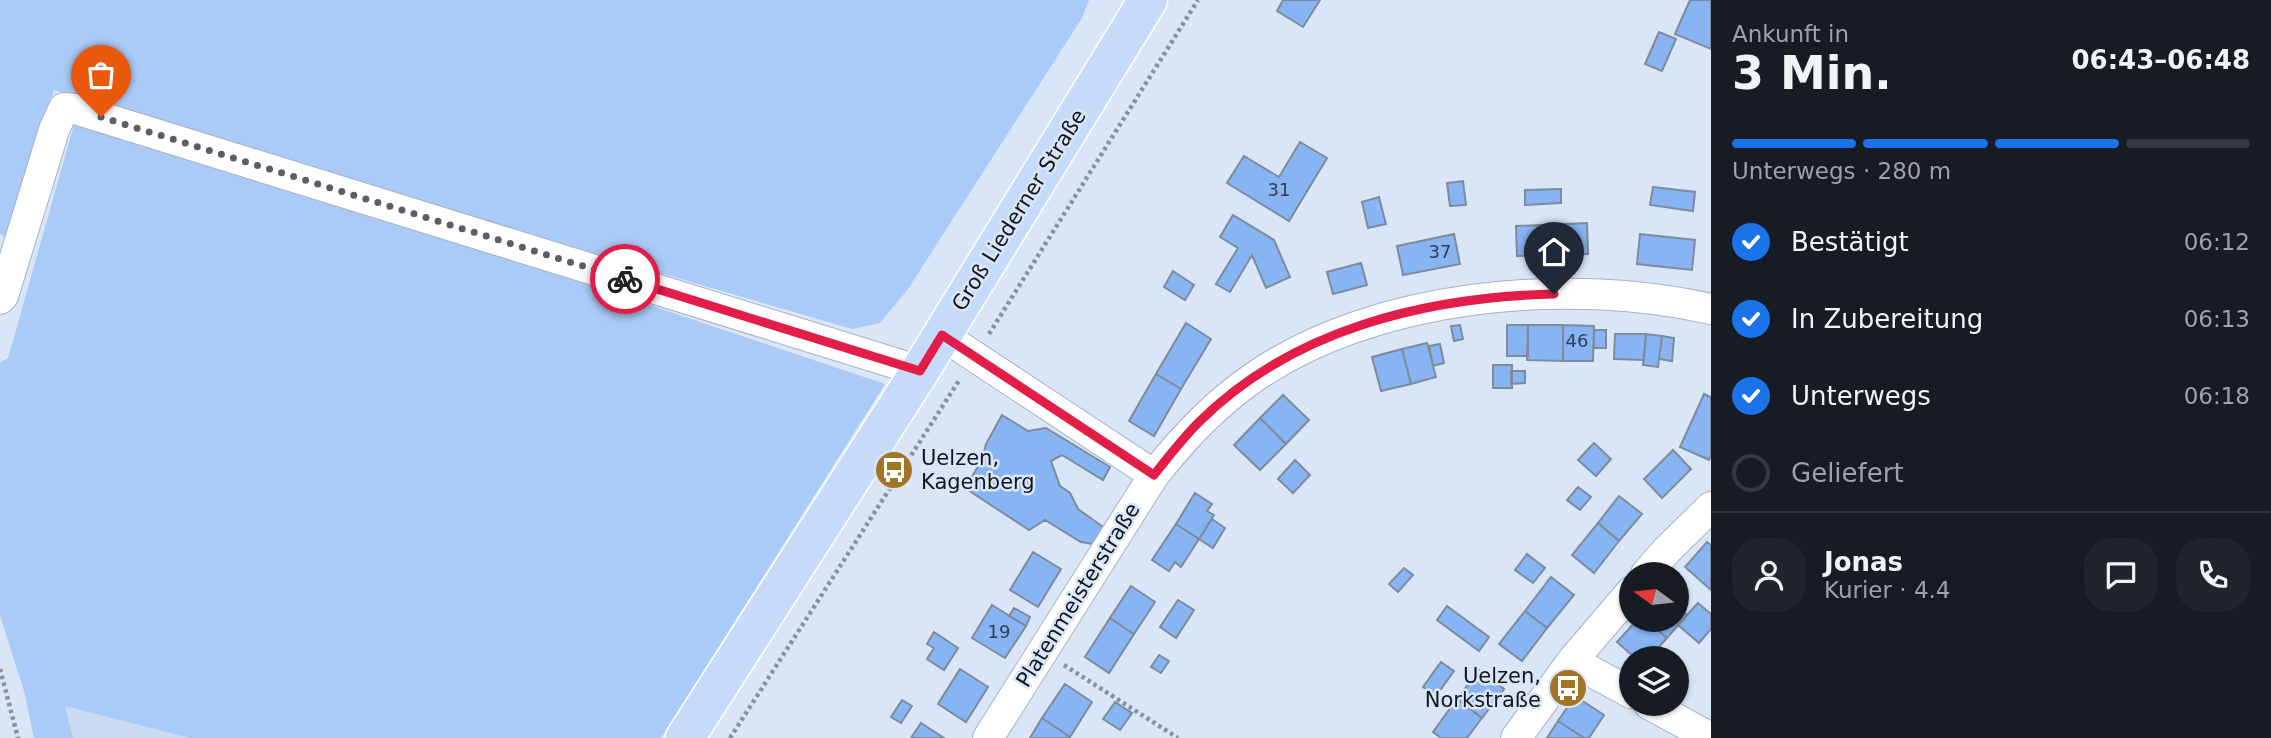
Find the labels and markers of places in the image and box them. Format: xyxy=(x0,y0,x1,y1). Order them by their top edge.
pin xyxy=(71,45,131,117)
pin xyxy=(1524,222,1584,294)
place label: Uelzen, Kagenberg xyxy=(921,446,1035,494)
bus stop icon: Uelzen, Kagenberg xyxy=(873,449,915,491)
place label: Uelzen, Norkstraße xyxy=(1425,664,1541,712)
bus stop icon: Uelzen, Norkstraße xyxy=(1547,667,1589,709)

